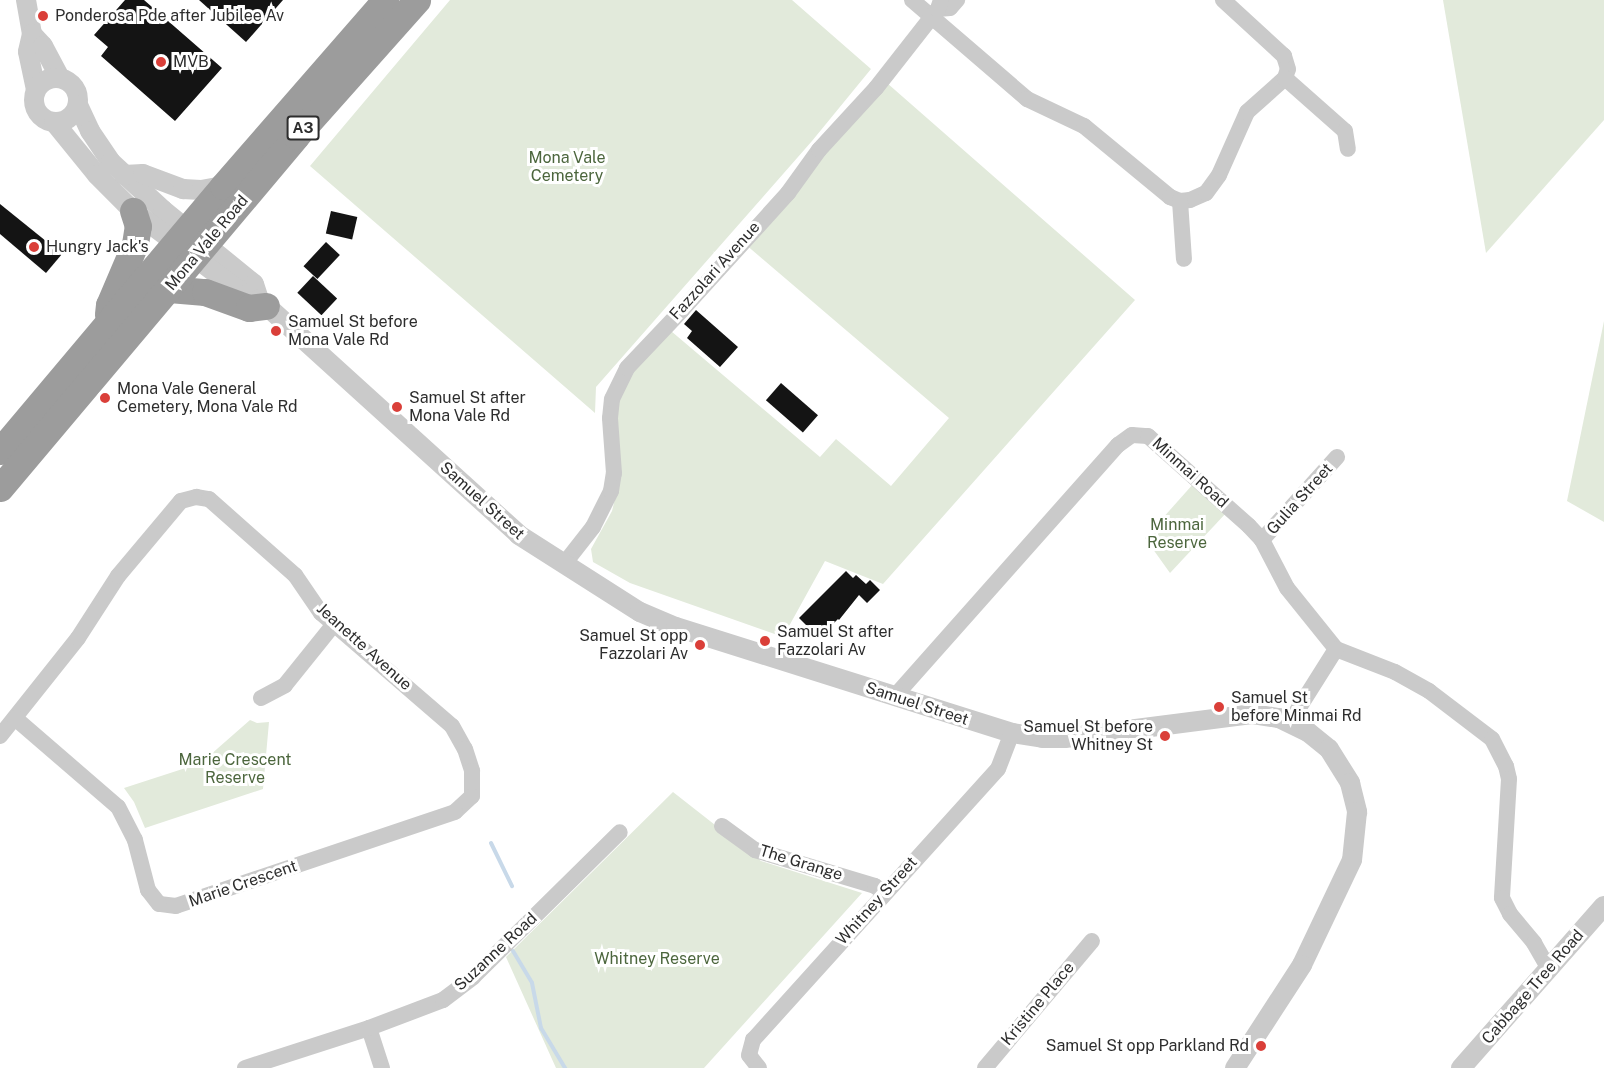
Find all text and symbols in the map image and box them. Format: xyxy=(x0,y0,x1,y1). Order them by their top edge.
place label: Ponderosa Pde after Jubilee Av xyxy=(55,6,284,26)
marker: Ponderosa Pde after Jubilee Av xyxy=(36,9,50,23)
place label: MVB xyxy=(173,52,209,72)
marker: MVB xyxy=(154,55,168,69)
road number: A3 xyxy=(286,116,320,140)
park label: Mona Vale Cemetery xyxy=(528,148,606,186)
street label: Mona Vale Road xyxy=(161,191,253,295)
street label: Fazzolari Avenue xyxy=(666,218,764,324)
place label: Hungry Jack's xyxy=(46,237,149,257)
marker: Hungry Jack's xyxy=(27,240,41,254)
place label: Samuel St before Mona Vale Rd xyxy=(288,312,418,350)
marker: Samuel St before Mona Vale Rd xyxy=(269,324,283,338)
place label: Mona Vale General Cemetery, Mona Vale Rd xyxy=(117,379,298,417)
place label: Samuel St after Mona Vale Rd xyxy=(409,388,526,426)
marker: Mona Vale General Cemetery, Mona Vale Rd xyxy=(98,391,112,405)
marker: Samuel St after Mona Vale Rd xyxy=(390,400,404,414)
street label: Minmai Road xyxy=(1148,434,1232,512)
street label: Samuel Street xyxy=(436,458,528,544)
street label: Gulia Street xyxy=(1263,459,1337,539)
park label: Minmai Reserve xyxy=(1147,515,1207,553)
street label: Jeanette Avenue xyxy=(313,599,415,695)
place label: Samuel St after Fazzolari Av xyxy=(777,622,894,660)
place label: Samuel St opp Fazzolari Av xyxy=(579,626,688,664)
marker: Samuel St after Fazzolari Av xyxy=(758,634,772,648)
marker: Samuel St opp Fazzolari Av xyxy=(693,638,707,652)
street label: Samuel Street xyxy=(863,678,971,730)
place label: Samuel St before Minmai Rd xyxy=(1231,688,1362,726)
marker: Samuel St before Minmai Rd xyxy=(1212,700,1226,714)
place label: Samuel St before Whitney St xyxy=(1023,717,1153,755)
marker: Samuel St before Whitney St xyxy=(1158,729,1172,743)
park label: Marie Crescent Reserve xyxy=(178,750,292,788)
street label: The Grange xyxy=(757,841,845,885)
street label: Whitney Street xyxy=(832,853,922,949)
street label: Marie Crescent xyxy=(186,856,300,912)
street label: Suzanne Road xyxy=(451,909,541,995)
street label: Cabbage Tree Road xyxy=(1478,926,1588,1048)
park label: Whitney Reserve xyxy=(594,949,720,969)
street label: Kristine Place xyxy=(998,958,1078,1050)
place label: Samuel St opp Parkland Rd xyxy=(1046,1036,1249,1056)
marker: Samuel St opp Parkland Rd xyxy=(1254,1039,1268,1053)

